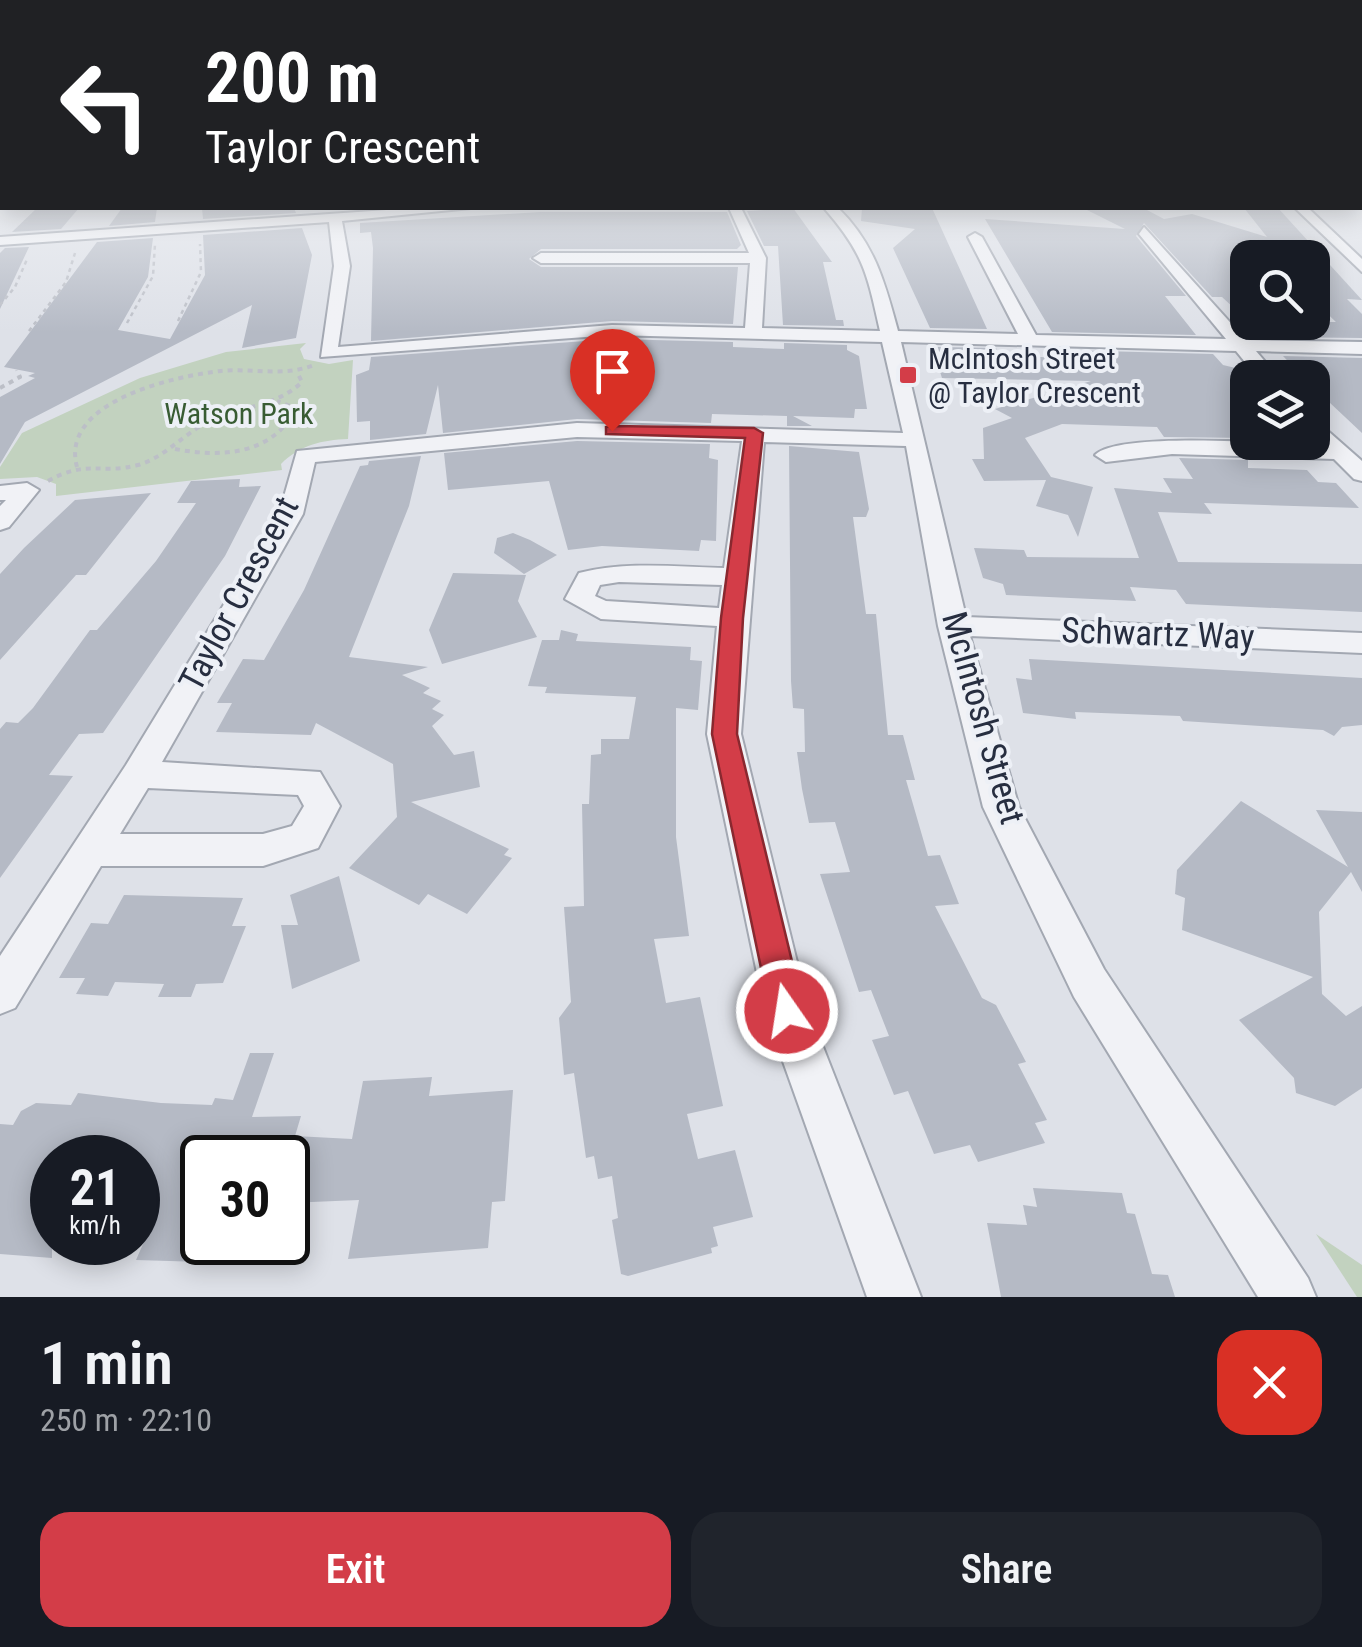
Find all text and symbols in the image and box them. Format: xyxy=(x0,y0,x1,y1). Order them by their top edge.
text: 200 m xyxy=(205,37,379,119)
icon: left xyxy=(40,40,170,170)
text: Taylor Crescent xyxy=(205,121,480,174)
map controls xyxy=(1230,240,1330,460)
button: search xyxy=(1230,240,1330,340)
pin xyxy=(570,329,655,432)
place label: McIntosh Street @ Taylor Crescent xyxy=(928,341,1141,410)
icon: arrive xyxy=(585,344,640,399)
button: layers xyxy=(1230,360,1330,460)
marker: McIntosh Street @ Taylor Crescent xyxy=(897,364,919,386)
park label: Watson Park xyxy=(164,396,314,431)
street label: Taylor Crescent xyxy=(171,490,307,698)
street label: McIntosh Street xyxy=(933,607,1033,829)
street label: Schwartz Way xyxy=(1061,610,1255,658)
position arrow xyxy=(735,959,839,1063)
speed limit sign: 30 xyxy=(180,1135,310,1265)
text: 21 xyxy=(70,1159,120,1217)
text: km/h xyxy=(69,1211,121,1240)
text: 1 min xyxy=(40,1328,173,1399)
button: close xyxy=(1217,1330,1322,1435)
text: 250 m · 22:10 xyxy=(40,1401,212,1439)
button: Exit xyxy=(40,1512,671,1627)
button: Share xyxy=(691,1512,1322,1627)

